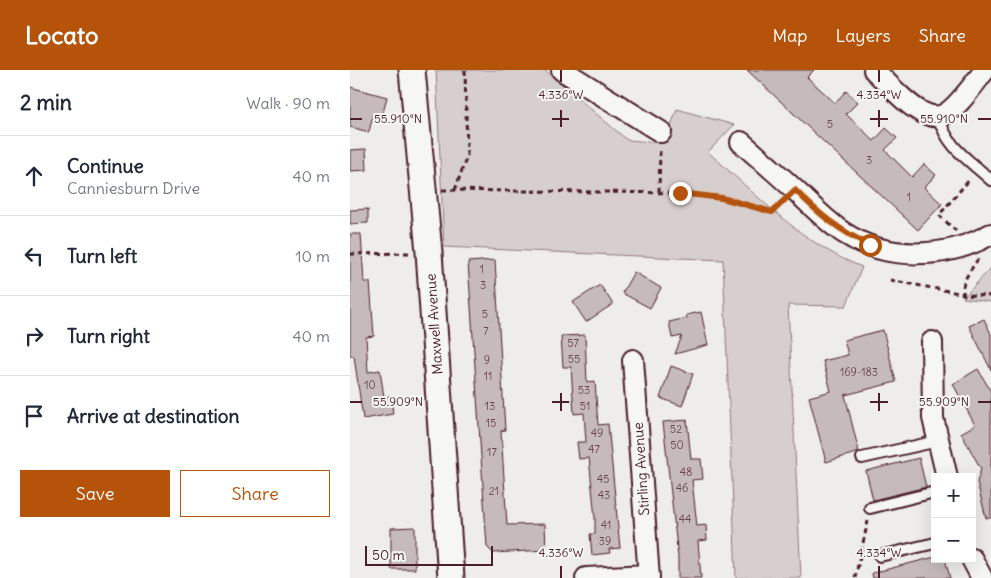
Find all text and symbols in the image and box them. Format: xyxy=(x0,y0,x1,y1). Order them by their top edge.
text: Locato xyxy=(25,20,99,50)
text: Map xyxy=(772,24,807,47)
text: Layers xyxy=(835,24,891,47)
text: Share xyxy=(919,24,966,47)
text: 4.336°W xyxy=(539,87,584,102)
text: 4.334°W xyxy=(857,87,902,102)
text: 2 min xyxy=(20,89,72,116)
text: Walk · 90 m xyxy=(246,93,330,113)
text: 55.910°N xyxy=(374,111,422,126)
text: 55.910°N xyxy=(920,111,968,126)
house number: 5 xyxy=(827,117,833,131)
house number: 3 xyxy=(866,153,872,167)
text: Continue xyxy=(67,154,144,178)
icon: ahead xyxy=(20,162,48,190)
text: 40 m xyxy=(292,166,330,186)
text: Canniesburn Drive xyxy=(67,178,200,198)
route end xyxy=(669,182,692,205)
house number: 1 xyxy=(907,190,911,204)
route start xyxy=(859,234,882,257)
icon: left xyxy=(20,242,48,270)
text: Turn left xyxy=(67,244,137,268)
text: 10 m xyxy=(295,246,330,266)
house number: 1 xyxy=(480,262,484,276)
street label: Maxwell Avenue xyxy=(421,273,447,375)
house number: 3 xyxy=(480,278,486,292)
house number: 5 xyxy=(482,307,488,321)
icon: right xyxy=(20,322,48,350)
text: Turn right xyxy=(67,324,150,348)
house number: 7 xyxy=(483,324,489,338)
text: 40 m xyxy=(292,326,330,346)
house number: 57 xyxy=(567,336,579,350)
house number: 55 xyxy=(568,352,580,366)
house number: 9 xyxy=(484,353,490,367)
house number: 169-183 xyxy=(840,365,878,379)
house number: 11 xyxy=(484,369,492,383)
house number: 10 xyxy=(364,378,376,392)
house number: 53 xyxy=(578,383,590,397)
text: 55.909°N xyxy=(373,394,423,409)
text: 55.909°N xyxy=(919,394,969,409)
house number: 13 xyxy=(485,399,495,413)
house number: 51 xyxy=(580,399,590,413)
icon: arrive xyxy=(20,402,48,430)
text: Arrive at destination xyxy=(67,404,240,428)
house number: 15 xyxy=(486,416,496,430)
street label: Stirling Avenue xyxy=(629,422,653,516)
house number: 52 xyxy=(670,422,682,436)
house number: 49 xyxy=(591,426,603,440)
house number: 50 xyxy=(670,438,684,452)
house number: 47 xyxy=(588,442,600,456)
house number: 17 xyxy=(487,445,497,459)
house number: 48 xyxy=(680,465,692,479)
button: Save xyxy=(20,470,170,517)
button: Share xyxy=(180,470,330,517)
house number: 45 xyxy=(597,472,609,486)
map controls xyxy=(931,473,976,563)
button: + xyxy=(931,473,976,518)
house number: 46 xyxy=(676,481,688,495)
house number: 21 xyxy=(489,484,499,498)
house number: 43 xyxy=(598,488,610,502)
house number: 44 xyxy=(679,512,691,526)
house number: 41 xyxy=(601,518,611,532)
button: − xyxy=(931,518,976,563)
house number: 39 xyxy=(599,534,611,548)
scale bar xyxy=(365,543,492,566)
text: 4.336°W xyxy=(539,545,584,560)
text: 4.334°W xyxy=(857,545,902,560)
text: 50 m xyxy=(372,546,405,564)

